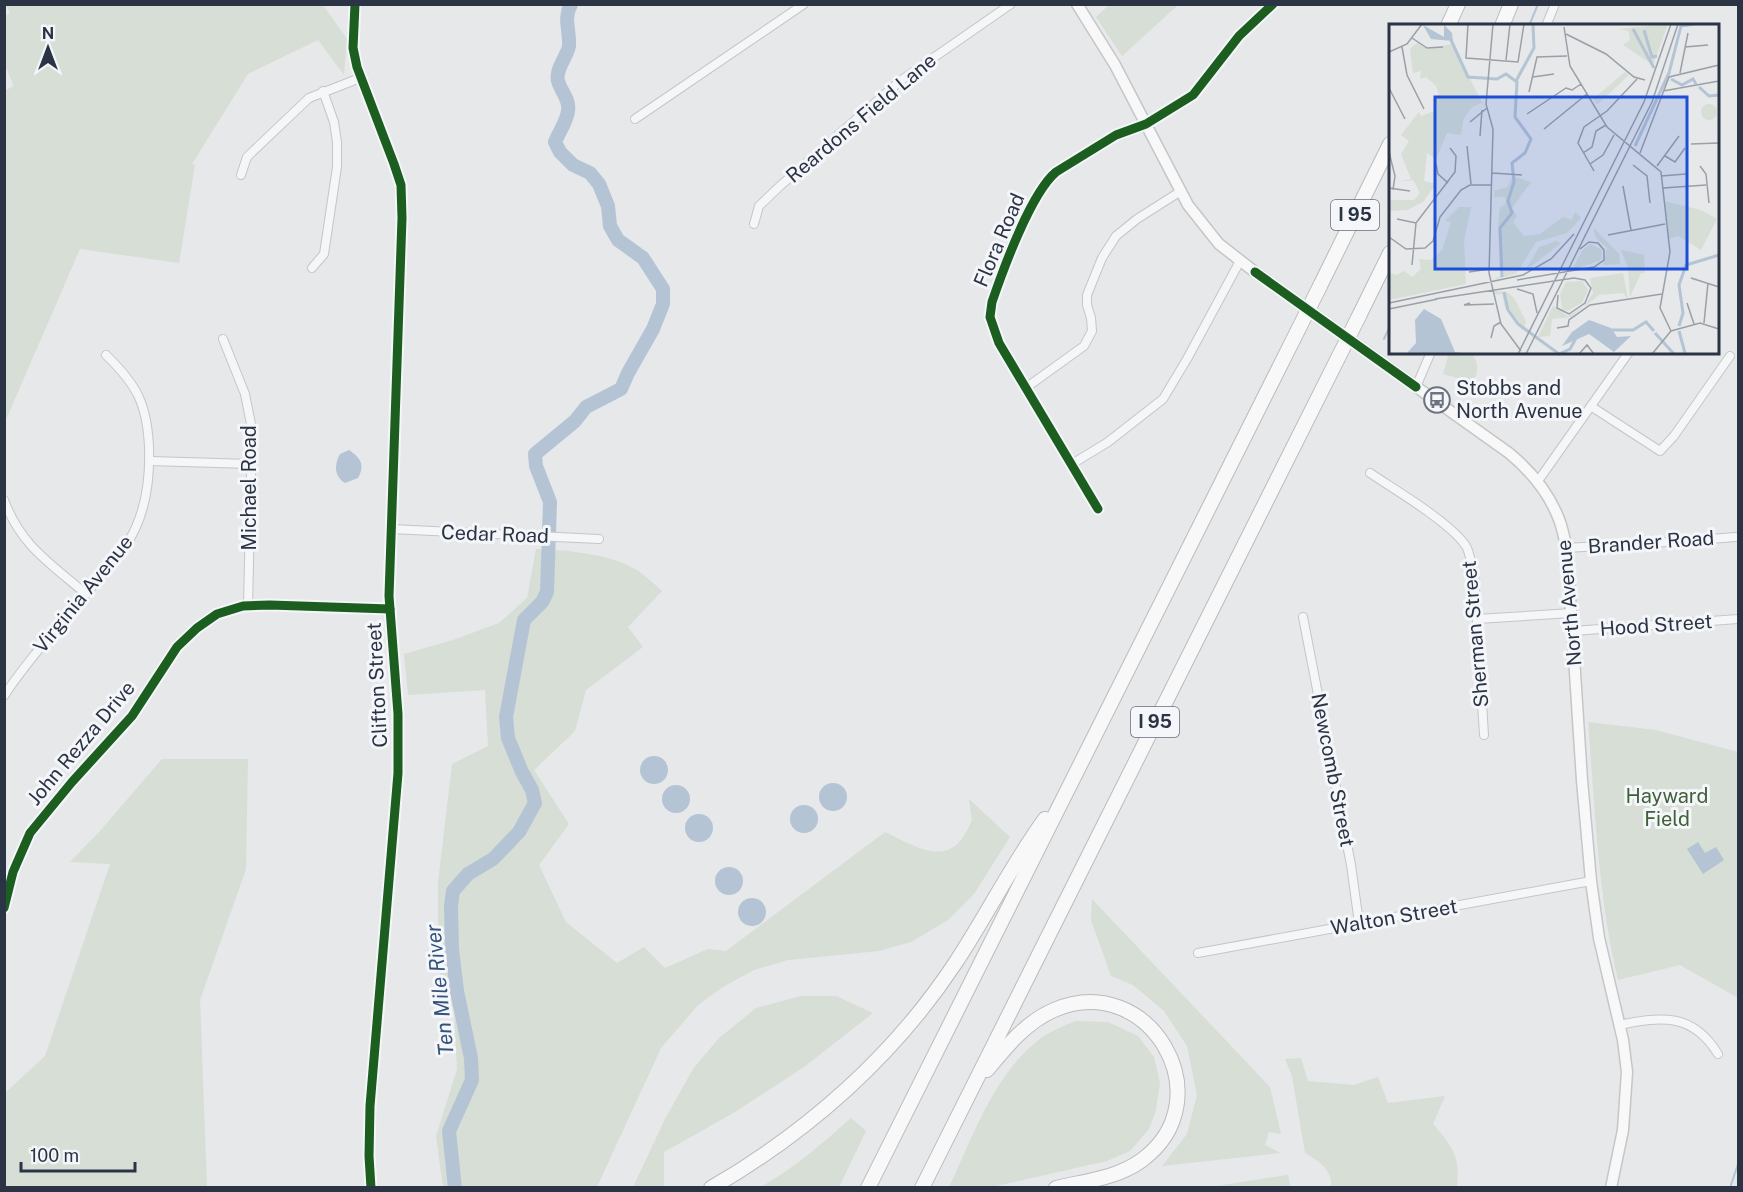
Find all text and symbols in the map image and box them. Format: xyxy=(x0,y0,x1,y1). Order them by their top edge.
north arrow xyxy=(18,18,78,78)
text: N xyxy=(42,24,54,43)
inset map xyxy=(1389,24,1719,354)
street label: Reardons Field Lane xyxy=(781,48,941,188)
street label: Flora Road xyxy=(969,190,1029,290)
road number: I 95 xyxy=(1331,200,1379,230)
place label: Stobbs and North Avenue xyxy=(1456,376,1583,423)
bus stop icon: Stobbs and North Avenue xyxy=(1422,385,1452,415)
street label: Michael Road xyxy=(237,425,261,551)
street label: Cedar Road xyxy=(441,520,549,548)
street label: Brander Road xyxy=(1587,526,1715,558)
street label: Virginia Avenue xyxy=(28,530,138,658)
street label: North Avenue xyxy=(1552,539,1586,667)
street label: Sherman Street xyxy=(1457,560,1493,708)
street label: Hood Street xyxy=(1599,609,1713,641)
street label: Clifton Street xyxy=(362,622,392,748)
street label: John Rezza Drive xyxy=(22,676,140,810)
street label: Newcomb Street xyxy=(1306,691,1360,849)
road number: I 95 xyxy=(1131,707,1179,737)
park label: Hayward Field xyxy=(1626,784,1708,831)
street label: Walton Street xyxy=(1329,894,1459,940)
water label: Ten Mile River xyxy=(420,922,459,1057)
scale bar xyxy=(21,1135,135,1173)
text: 100 m xyxy=(30,1145,79,1166)

